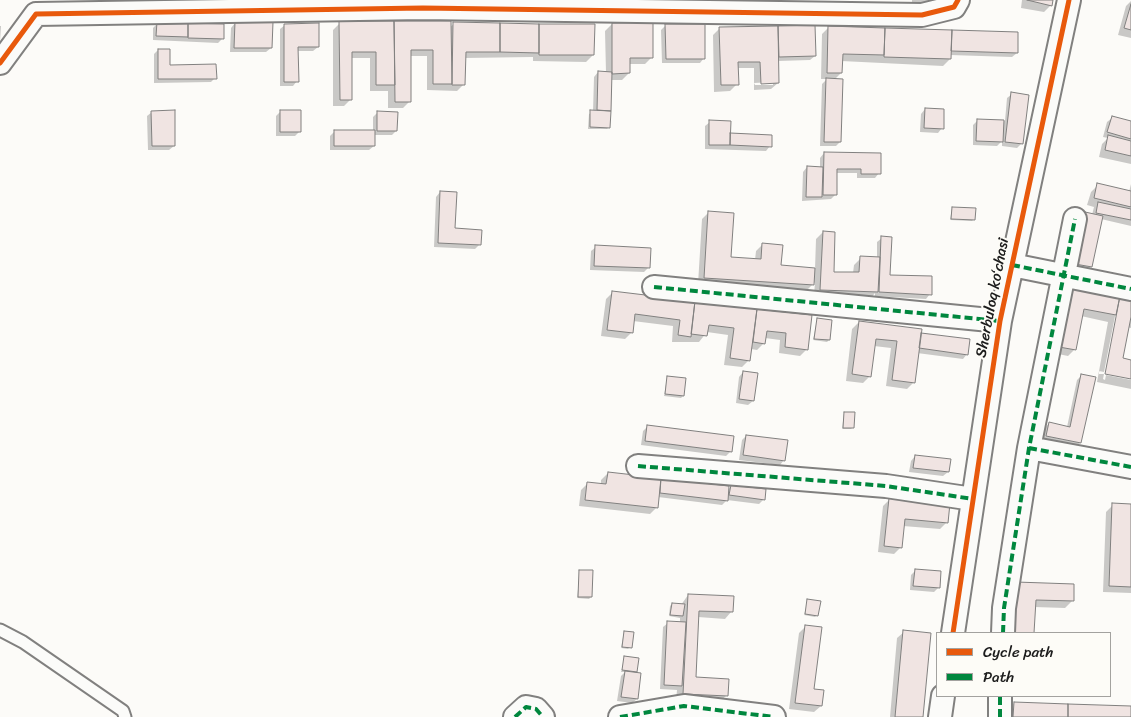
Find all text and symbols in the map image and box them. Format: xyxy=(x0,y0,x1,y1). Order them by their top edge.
street label: Sherbuloq koʻchasi xyxy=(973,237,1013,359)
legend xyxy=(936,632,1111,697)
text: Cycle path xyxy=(983,639,1053,665)
text: Path xyxy=(983,664,1014,690)

